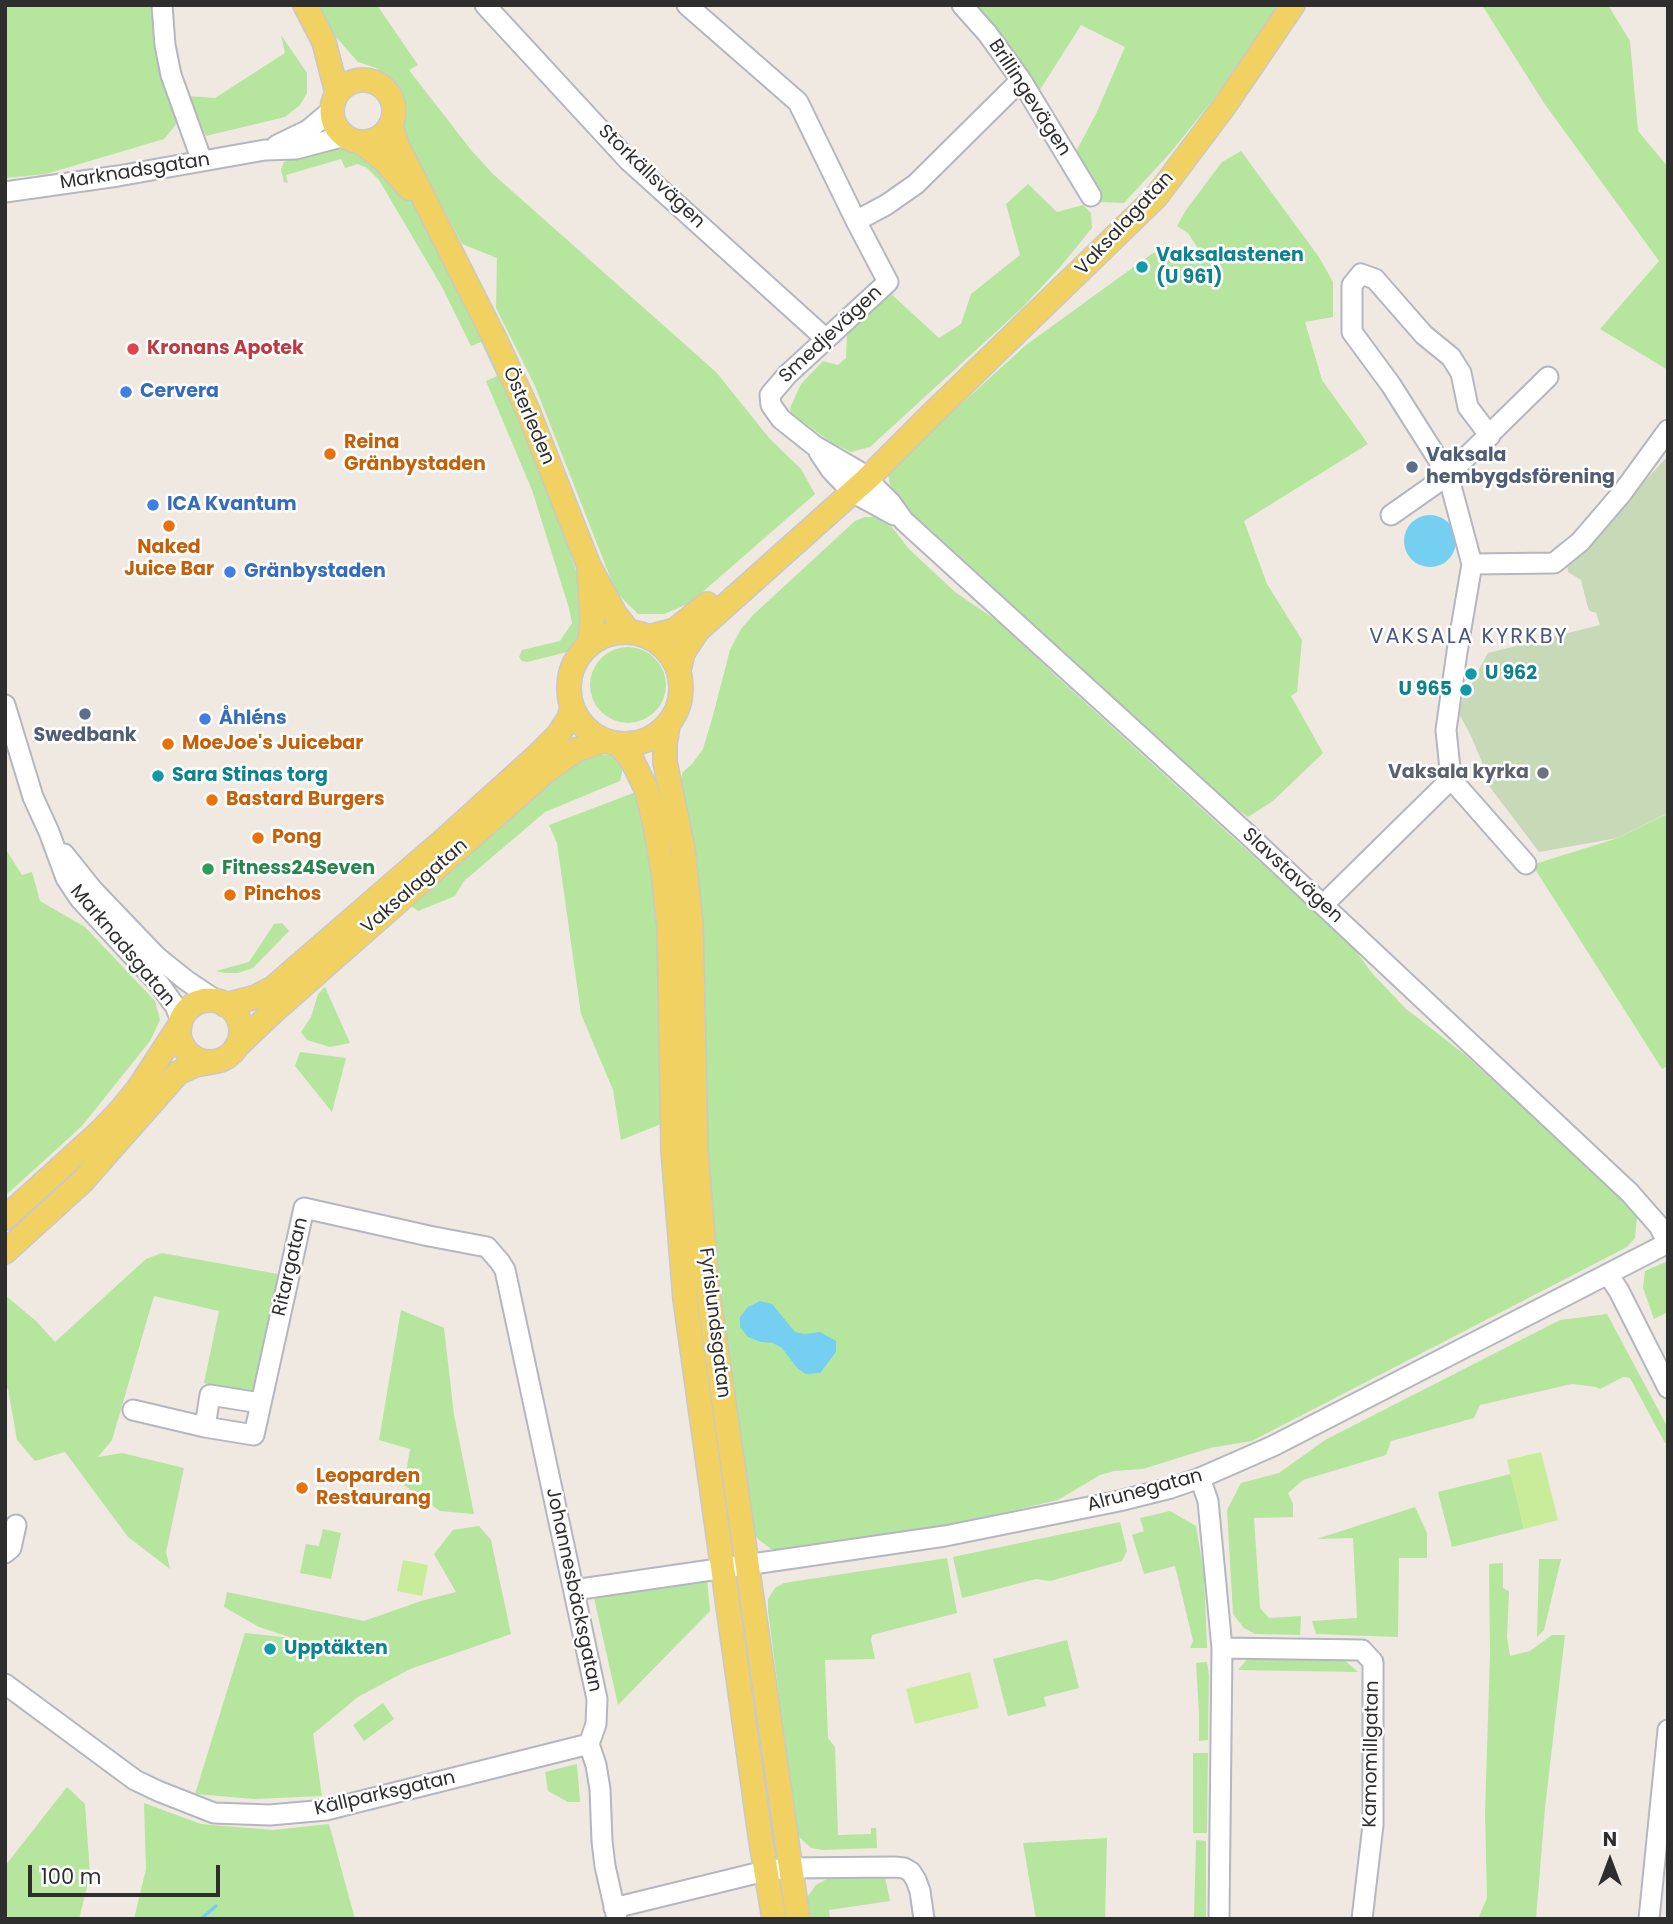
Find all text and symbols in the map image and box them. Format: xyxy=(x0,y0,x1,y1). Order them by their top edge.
street label: Brillingevägen xyxy=(983,35,1075,161)
street label: Storkällsvägen xyxy=(593,120,709,234)
street label: Marknadsgatan xyxy=(58,149,212,195)
street label: Vaksalagatan xyxy=(1071,167,1179,281)
place label: Vaksalastenen (U 961) xyxy=(1156,245,1304,289)
marker: Vaksalastenen (U 961) xyxy=(1134,259,1150,275)
street label: Smedjevägen xyxy=(775,282,887,388)
place label: Kronans Apotek xyxy=(147,338,304,360)
marker: Kronans Apotek xyxy=(125,341,141,357)
street label: Österleden xyxy=(497,364,559,468)
place label: Cervera xyxy=(140,381,219,403)
marker: Cervera xyxy=(118,384,134,400)
place label: Reina Gränbystaden xyxy=(344,432,486,476)
place label: Vaksala hembygdsförening xyxy=(1426,445,1615,489)
marker: Reina Gränbystaden xyxy=(322,446,338,462)
marker: Vaksala hembygdsförening xyxy=(1404,459,1420,475)
place label: ICA Kvantum xyxy=(167,494,297,516)
marker: ICA Kvantum xyxy=(145,497,161,513)
marker: Naked Juice Bar xyxy=(161,518,177,534)
place label: Naked Juice Bar xyxy=(124,537,214,581)
place label: Gränbystaden xyxy=(244,561,386,583)
marker: Gränbystaden xyxy=(222,564,238,580)
district label: VAKSALA KYRKBY xyxy=(1371,625,1567,651)
place label: U 962 xyxy=(1485,663,1537,685)
marker: U 962 xyxy=(1463,666,1479,682)
place label: U 965 xyxy=(1398,679,1452,701)
marker: U 965 xyxy=(1458,682,1474,698)
marker: Swedbank xyxy=(77,706,93,722)
place label: Åhléns xyxy=(219,708,287,730)
marker: Åhléns xyxy=(197,711,213,727)
place label: Swedbank xyxy=(33,725,137,747)
place label: MoeJoe's Juicebar xyxy=(182,733,363,755)
marker: MoeJoe's Juicebar xyxy=(160,736,176,752)
place label: Vaksala kyrka xyxy=(1388,762,1529,784)
place label: Sara Stinas torg xyxy=(172,765,328,787)
marker: Vaksala kyrka xyxy=(1535,765,1551,781)
marker: Sara Stinas torg xyxy=(150,768,166,784)
place label: Bastard Burgers xyxy=(226,789,384,811)
marker: Bastard Burgers xyxy=(204,792,220,808)
street label: Slavstavägen xyxy=(1237,824,1347,928)
place label: Pong xyxy=(272,827,322,849)
marker: Pong xyxy=(250,830,266,846)
street label: Vaksalagatan xyxy=(357,835,473,939)
place label: Fitness24Seven xyxy=(222,858,375,880)
marker: Fitness24Seven xyxy=(200,861,216,877)
street label: Marknadsgatan xyxy=(65,881,179,1011)
place label: Pinchos xyxy=(244,884,321,906)
marker: Pinchos xyxy=(222,887,238,903)
street label: Ritargatan xyxy=(269,1215,313,1319)
street label: Fyrislundsgatan xyxy=(693,1247,735,1399)
street label: Alrunegatan xyxy=(1085,1465,1205,1517)
place label: Leoparden Restaurang xyxy=(316,1466,431,1510)
marker: Leoparden Restaurang xyxy=(294,1480,310,1496)
street label: Johannesbäcksgatan xyxy=(540,1486,606,1694)
place label: Upptäkten xyxy=(284,1638,388,1660)
marker: Upptäkten xyxy=(262,1641,278,1657)
street label: Kamomillgatan xyxy=(1359,1680,1385,1828)
street label: Källparksgatan xyxy=(312,1767,458,1821)
north arrow xyxy=(1575,1826,1645,1896)
text: N xyxy=(1603,1826,1617,1853)
scale bar xyxy=(32,1850,224,1894)
text: 100 m xyxy=(41,1862,101,1891)

